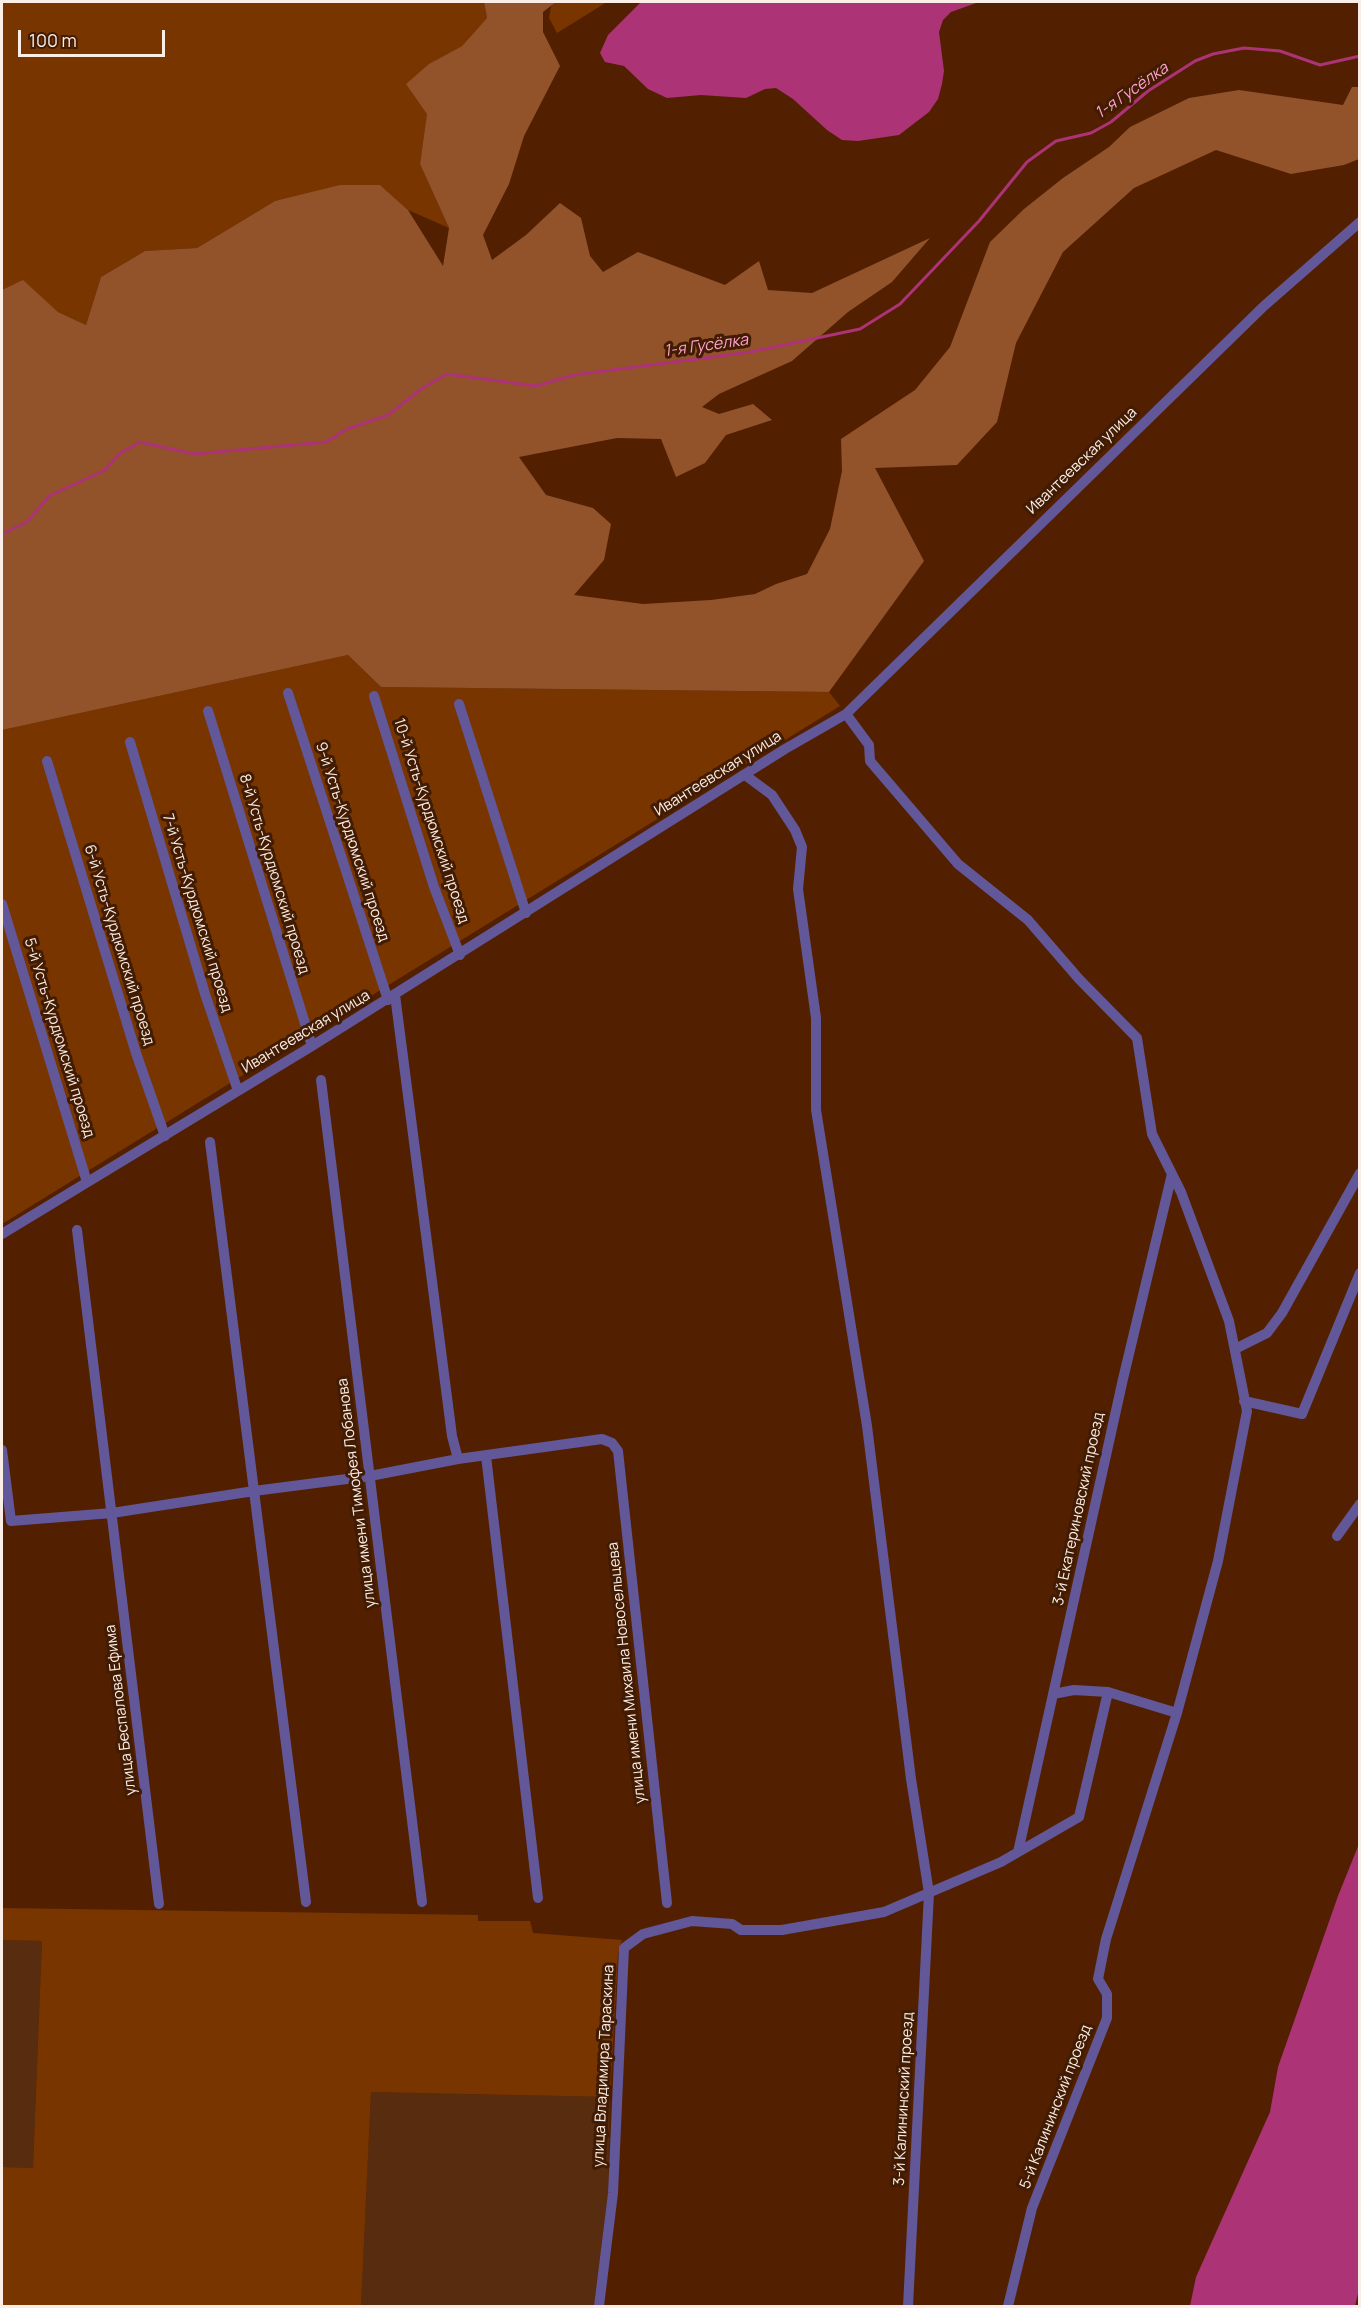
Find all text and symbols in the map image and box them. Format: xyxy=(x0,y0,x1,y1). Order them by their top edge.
scale bar xyxy=(21,18,168,56)
text: 100 m xyxy=(29,28,77,52)
water label: 1-я Гусёлка xyxy=(1092,59,1172,123)
water label: 1-я Гусёлка xyxy=(663,331,749,361)
street label: Ивантеевская улица xyxy=(1023,404,1141,518)
street label: 10-й Усть-Курдюмский проезд xyxy=(389,716,473,926)
street label: Ивантеевская улица xyxy=(651,728,785,820)
street label: 9-й Усть-Курдюмский проезд xyxy=(311,740,393,944)
street label: 8-й Усть-Курдюмский проезд xyxy=(235,772,313,976)
street label: 7-й Усть-Курдюмский проезд xyxy=(158,812,236,1014)
street label: 6-й Усть-Курдюмский проезд xyxy=(80,843,158,1047)
street label: 5-й Усть-Курдюмский проезд xyxy=(20,936,98,1140)
street label: Ивантеевская улица xyxy=(239,987,373,1077)
street label: улица имени Тимофея Лобанова xyxy=(334,1377,380,1609)
street label: 3-й Екатериновский проезд xyxy=(1050,1411,1108,1607)
street label: улица имени Михаила Новосельцева xyxy=(604,1541,650,1805)
street label: улица Беспалова Ефима xyxy=(102,1624,140,1796)
street label: улица Владимира Тараскина xyxy=(590,1964,618,2168)
street label: 3-й Калининский проезд xyxy=(890,2012,918,2186)
street label: 5-й Калининский проезд xyxy=(1016,2022,1096,2192)

